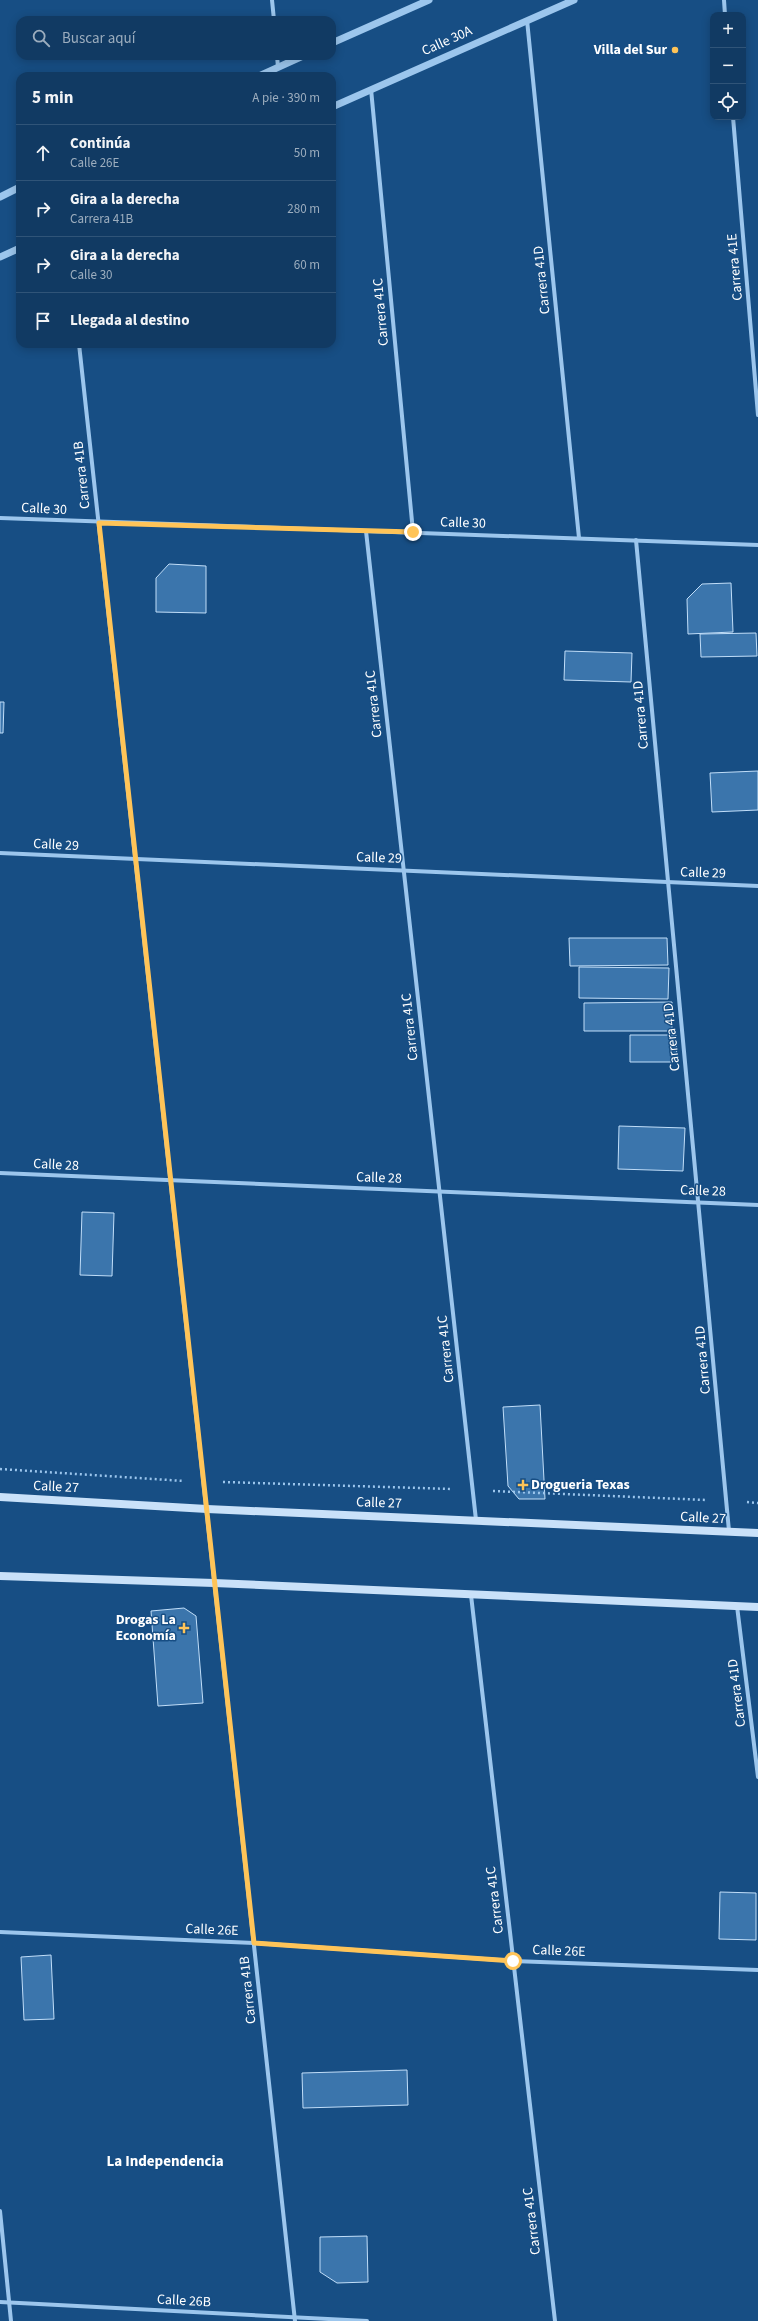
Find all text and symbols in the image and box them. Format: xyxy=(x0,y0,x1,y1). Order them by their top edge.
map controls xyxy=(710,12,746,120)
button: + xyxy=(710,12,746,48)
search box xyxy=(16,16,336,60)
street label: Calle 30A xyxy=(419,21,476,61)
icon: search xyxy=(30,27,52,49)
text: Buscar aquí xyxy=(62,28,135,49)
place label: Villa del Sur xyxy=(593,40,667,60)
marker: Villa del Sur xyxy=(670,45,680,55)
button: − xyxy=(710,48,746,84)
button: locate xyxy=(710,84,746,120)
text: 5 min xyxy=(32,86,73,110)
text: A pie · 390 m xyxy=(252,89,320,107)
text: Continúa xyxy=(70,133,131,154)
icon: ahead xyxy=(32,142,54,164)
text: 50 m xyxy=(294,144,320,162)
text: Calle 26E xyxy=(70,154,119,172)
text: Gira a la derecha xyxy=(70,189,180,210)
icon: right xyxy=(32,198,54,220)
text: 280 m xyxy=(287,200,320,218)
text: Carrera 41B xyxy=(70,210,133,228)
street label: Carrera 41E xyxy=(722,233,748,301)
text: Gira a la derecha xyxy=(70,245,180,266)
street label: Carrera 41D xyxy=(528,245,556,315)
icon: right xyxy=(32,254,54,276)
text: 60 m xyxy=(294,256,320,274)
text: Calle 30 xyxy=(70,266,113,284)
street label: Carrera 41C xyxy=(368,277,394,347)
icon: arrive xyxy=(32,310,54,332)
text: Llegada al destino xyxy=(70,310,190,331)
street label: Carrera 41B xyxy=(68,440,96,510)
street label: Calle 30 xyxy=(21,498,67,520)
street label: Calle 30 xyxy=(440,512,486,534)
route end xyxy=(404,523,422,541)
street label: Carrera 41C xyxy=(361,669,387,739)
street label: Carrera 41D xyxy=(628,680,654,750)
street label: Calle 29 xyxy=(33,834,79,856)
street label: Calle 29 xyxy=(356,847,402,869)
street label: Calle 29 xyxy=(680,862,726,884)
street label: Carrera 41C xyxy=(397,992,423,1062)
street label: Carrera 41D xyxy=(658,1002,686,1072)
street label: Calle 28 xyxy=(33,1154,79,1176)
street label: Calle 28 xyxy=(356,1167,402,1189)
street label: Calle 28 xyxy=(680,1180,726,1202)
street label: Carrera 41C xyxy=(433,1314,459,1384)
street label: Carrera 41D xyxy=(690,1325,716,1395)
place label: Drogueria Texas xyxy=(531,1475,630,1495)
street label: Calle 27 xyxy=(33,1476,79,1498)
marker: Drogueria Texas xyxy=(518,1480,528,1490)
street label: Calle 27 xyxy=(356,1492,402,1514)
street label: Calle 27 xyxy=(680,1507,726,1529)
place label: Drogas La Economía xyxy=(116,1610,176,1646)
marker: Drogas La Economía xyxy=(179,1623,189,1633)
street label: Carrera 41D xyxy=(723,1658,751,1728)
street label: Carrera 41C xyxy=(481,1865,509,1935)
street label: Calle 26E xyxy=(185,1919,239,1941)
street label: Calle 26E xyxy=(532,1940,586,1962)
route start xyxy=(504,1952,522,1970)
street label: Carrera 41B xyxy=(234,1955,262,2025)
district label: La Independencia xyxy=(106,2151,224,2172)
street label: Carrera 41C xyxy=(518,2186,546,2256)
street label: Calle 26B xyxy=(156,2290,212,2312)

